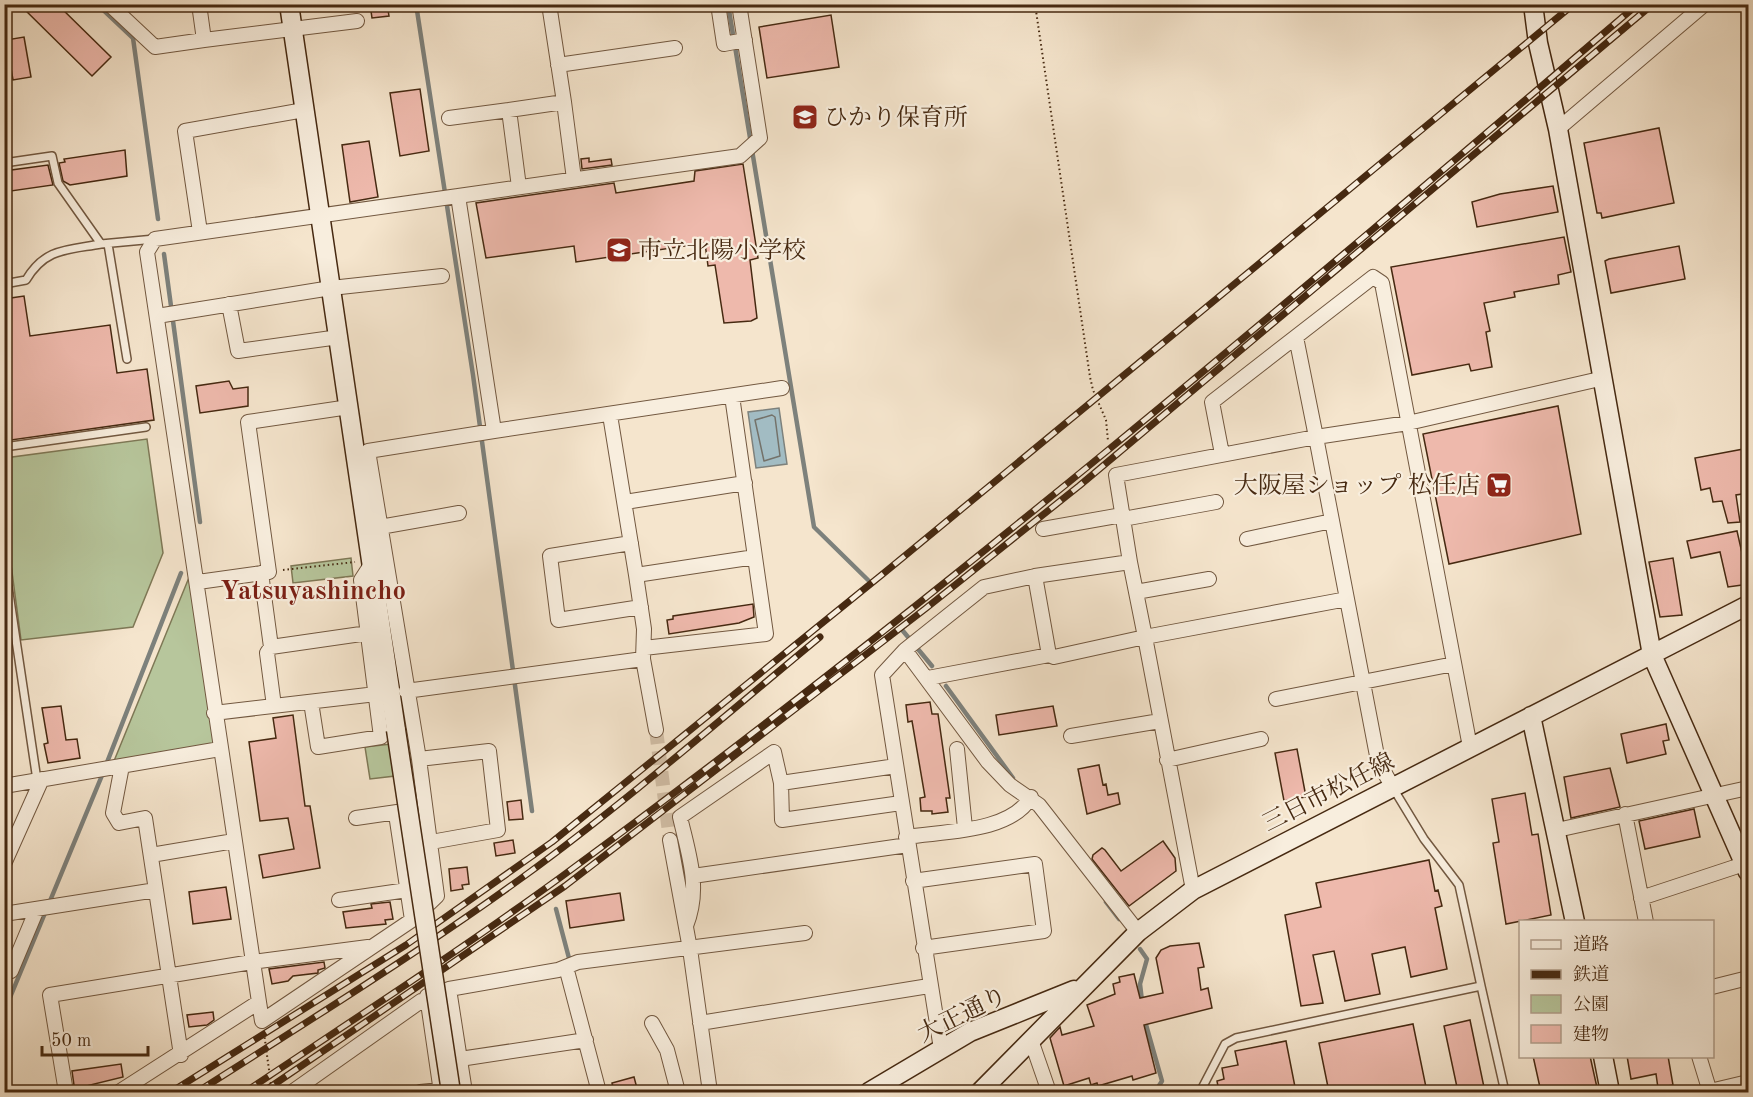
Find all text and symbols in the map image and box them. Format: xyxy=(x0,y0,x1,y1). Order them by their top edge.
school or university icon: ひかり保育所 xyxy=(790,102,820,132)
place label: ひかり保育所 xyxy=(824,104,968,131)
school or university icon: 市立北陽小学校 xyxy=(604,235,634,265)
place label: 市立北陽小学校 xyxy=(638,237,806,264)
supermarket icon: 大阪屋ショップ 松任店 xyxy=(1484,470,1514,500)
place label: 大阪屋ショップ 松任店 xyxy=(1234,472,1480,499)
district label: Yatsuyashincho xyxy=(220,578,406,605)
street label: 三日市松任線 xyxy=(1258,748,1399,837)
legend xyxy=(1519,920,1714,1058)
text: 道路 xyxy=(1573,934,1609,954)
text: 鉄道 xyxy=(1573,964,1609,984)
street label: 大正通り xyxy=(913,981,1011,1048)
text: 公園 xyxy=(1573,995,1609,1014)
scale bar xyxy=(42,1019,148,1057)
text: 建物 xyxy=(1573,1024,1609,1044)
text: 50 m xyxy=(51,1032,91,1050)

